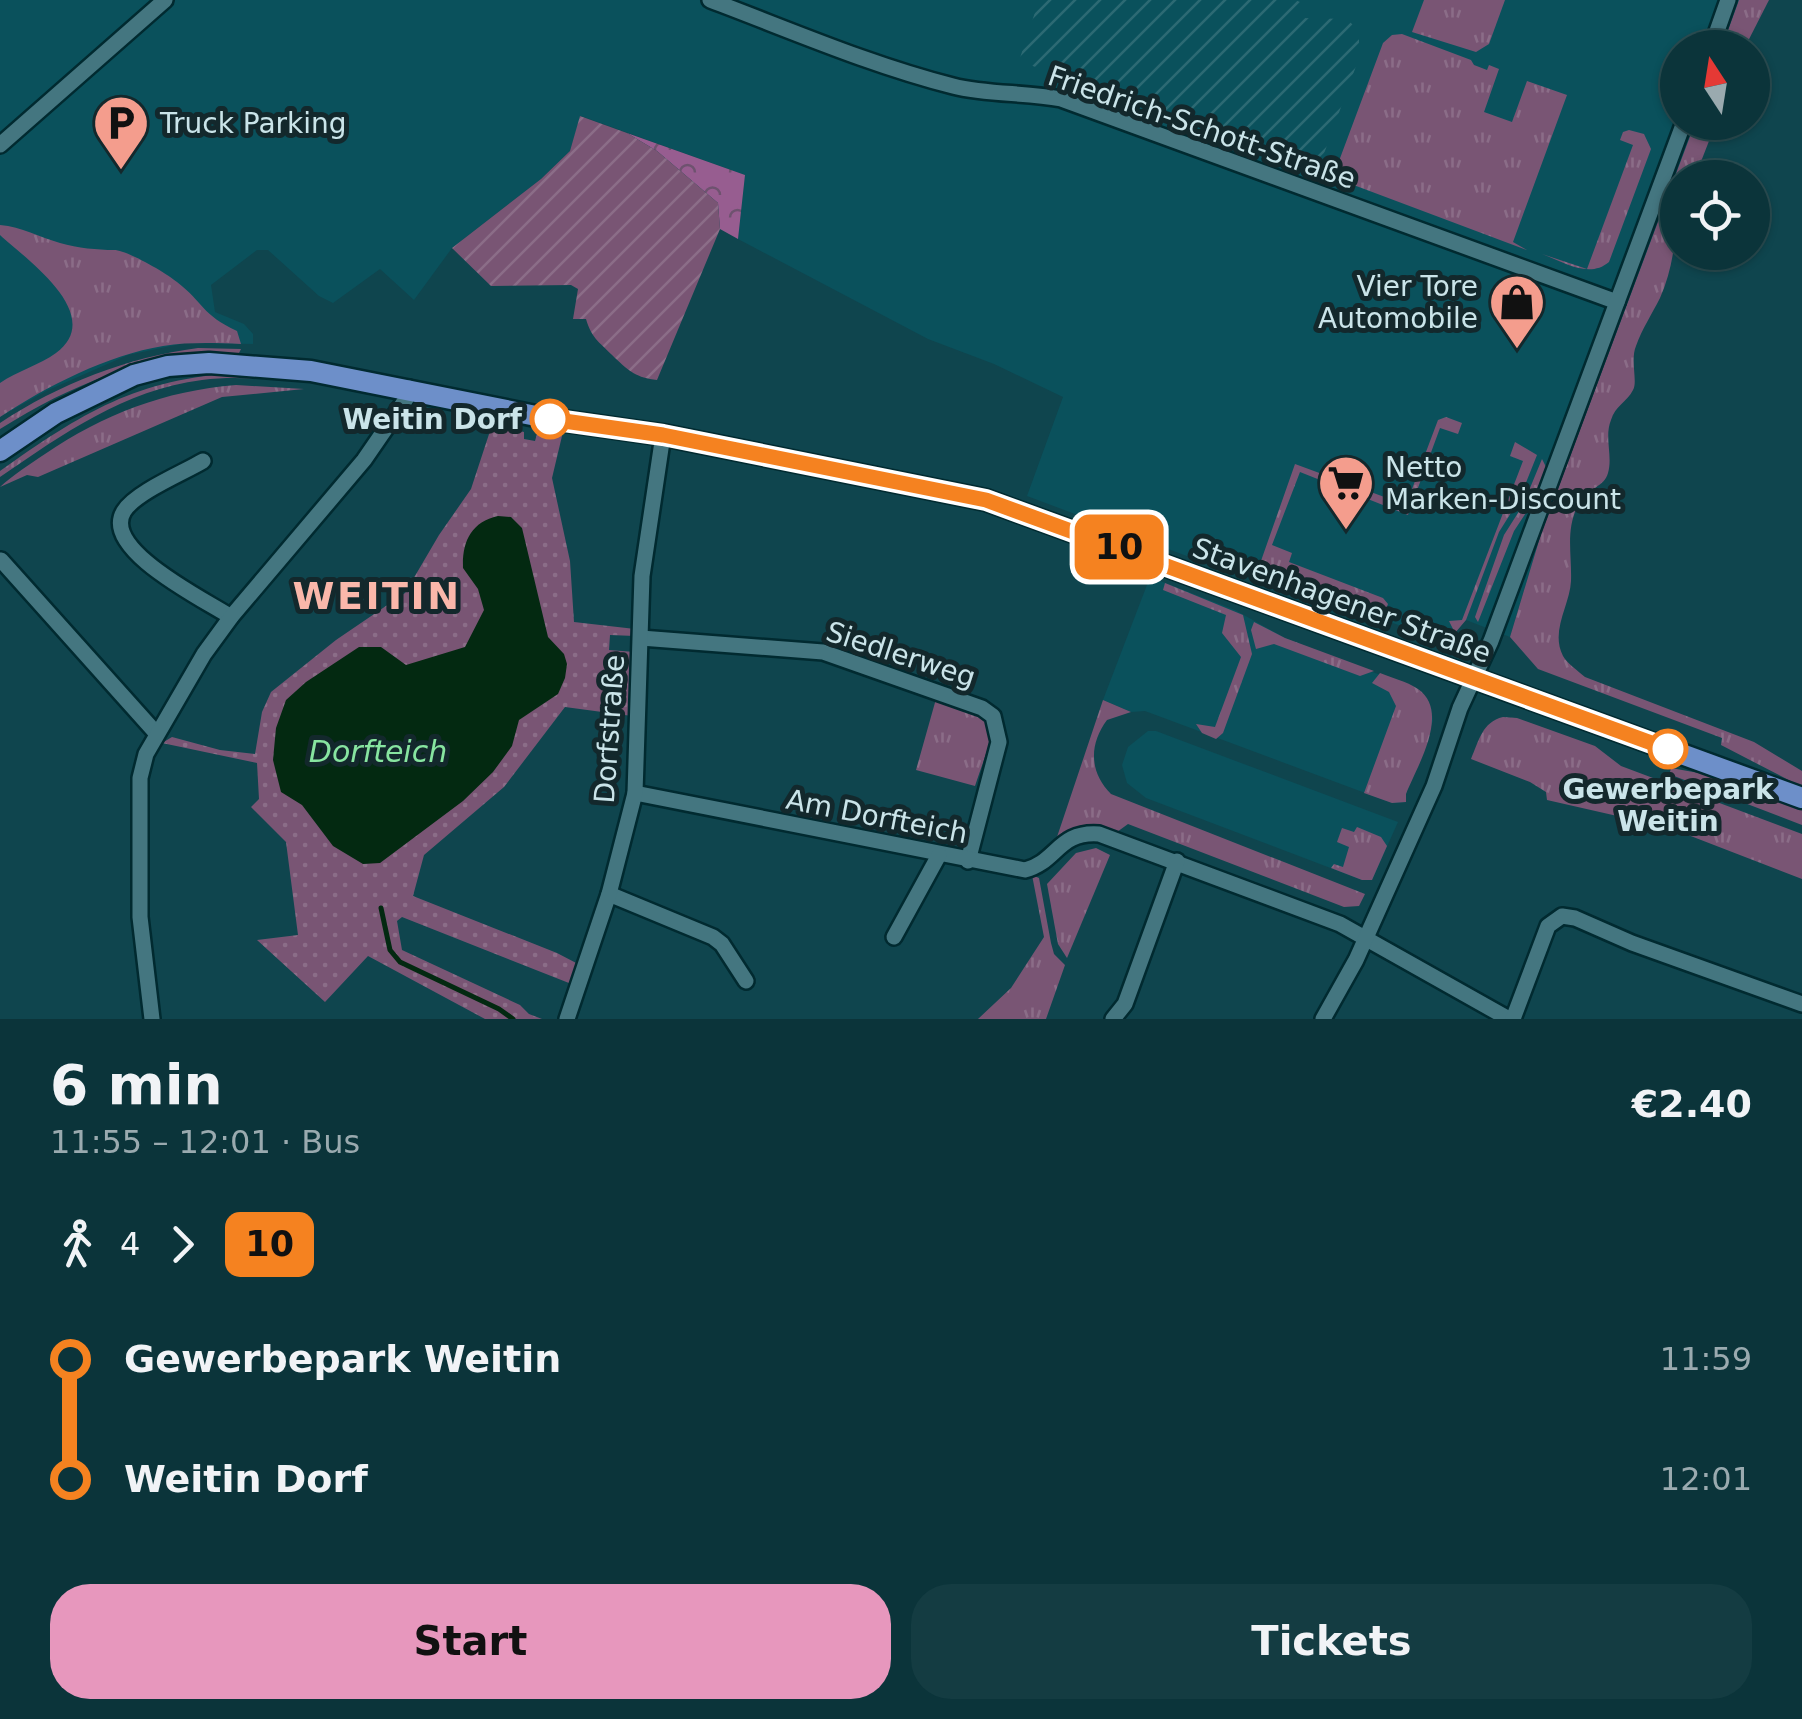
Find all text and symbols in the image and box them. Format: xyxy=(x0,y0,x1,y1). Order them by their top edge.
north arrow xyxy=(1660,30,1770,140)
map controls xyxy=(1660,30,1770,270)
street label: Friedrich-Schott-Straße xyxy=(1044,59,1360,196)
parking icon: Truck Parking xyxy=(91,93,151,172)
place label: Truck Parking xyxy=(159,107,347,140)
button: locate xyxy=(1660,160,1770,270)
place label: Vier Tore Automobile xyxy=(1318,270,1478,335)
shop icon: Vier Tore Automobile xyxy=(1487,272,1547,351)
marker: Weitin Dorf xyxy=(531,400,569,438)
place label: Weitin Dorf xyxy=(342,403,523,436)
place label: Netto Marken-Discount xyxy=(1385,451,1621,516)
supermarket icon: Netto Marken-Discount xyxy=(1316,453,1376,532)
line badge: 10 xyxy=(1074,514,1164,580)
text: 10 xyxy=(1095,527,1143,567)
street label: Stavenhagener Straße xyxy=(1188,531,1495,670)
district label: WEITIN xyxy=(293,574,461,618)
street label: Siedlerweg xyxy=(822,615,980,694)
street label: Dorfstraße xyxy=(588,653,631,805)
marker: Gewerbepark Weitin xyxy=(1649,730,1687,768)
water label: Dorfteich xyxy=(309,734,447,769)
place label: Gewerbepark Weitin xyxy=(1562,773,1775,838)
street label: Am Dorfteich xyxy=(783,783,970,850)
text: 6 min xyxy=(50,1053,223,1117)
text: €2.40 xyxy=(1632,1082,1752,1126)
text: 11:55 – 12:01 · Bus xyxy=(50,1123,360,1161)
icon: walk xyxy=(50,1217,105,1272)
icon: forward xyxy=(155,1217,210,1272)
text: 10 xyxy=(245,1224,294,1264)
text: 4 xyxy=(120,1225,140,1263)
text: Gewerbepark Weitin xyxy=(124,1337,561,1381)
text: 11:59 xyxy=(1660,1340,1752,1378)
text: Weitin Dorf xyxy=(124,1457,368,1501)
text: 12:01 xyxy=(1660,1460,1752,1498)
button: Start xyxy=(50,1584,891,1699)
button: Tickets xyxy=(911,1584,1752,1699)

